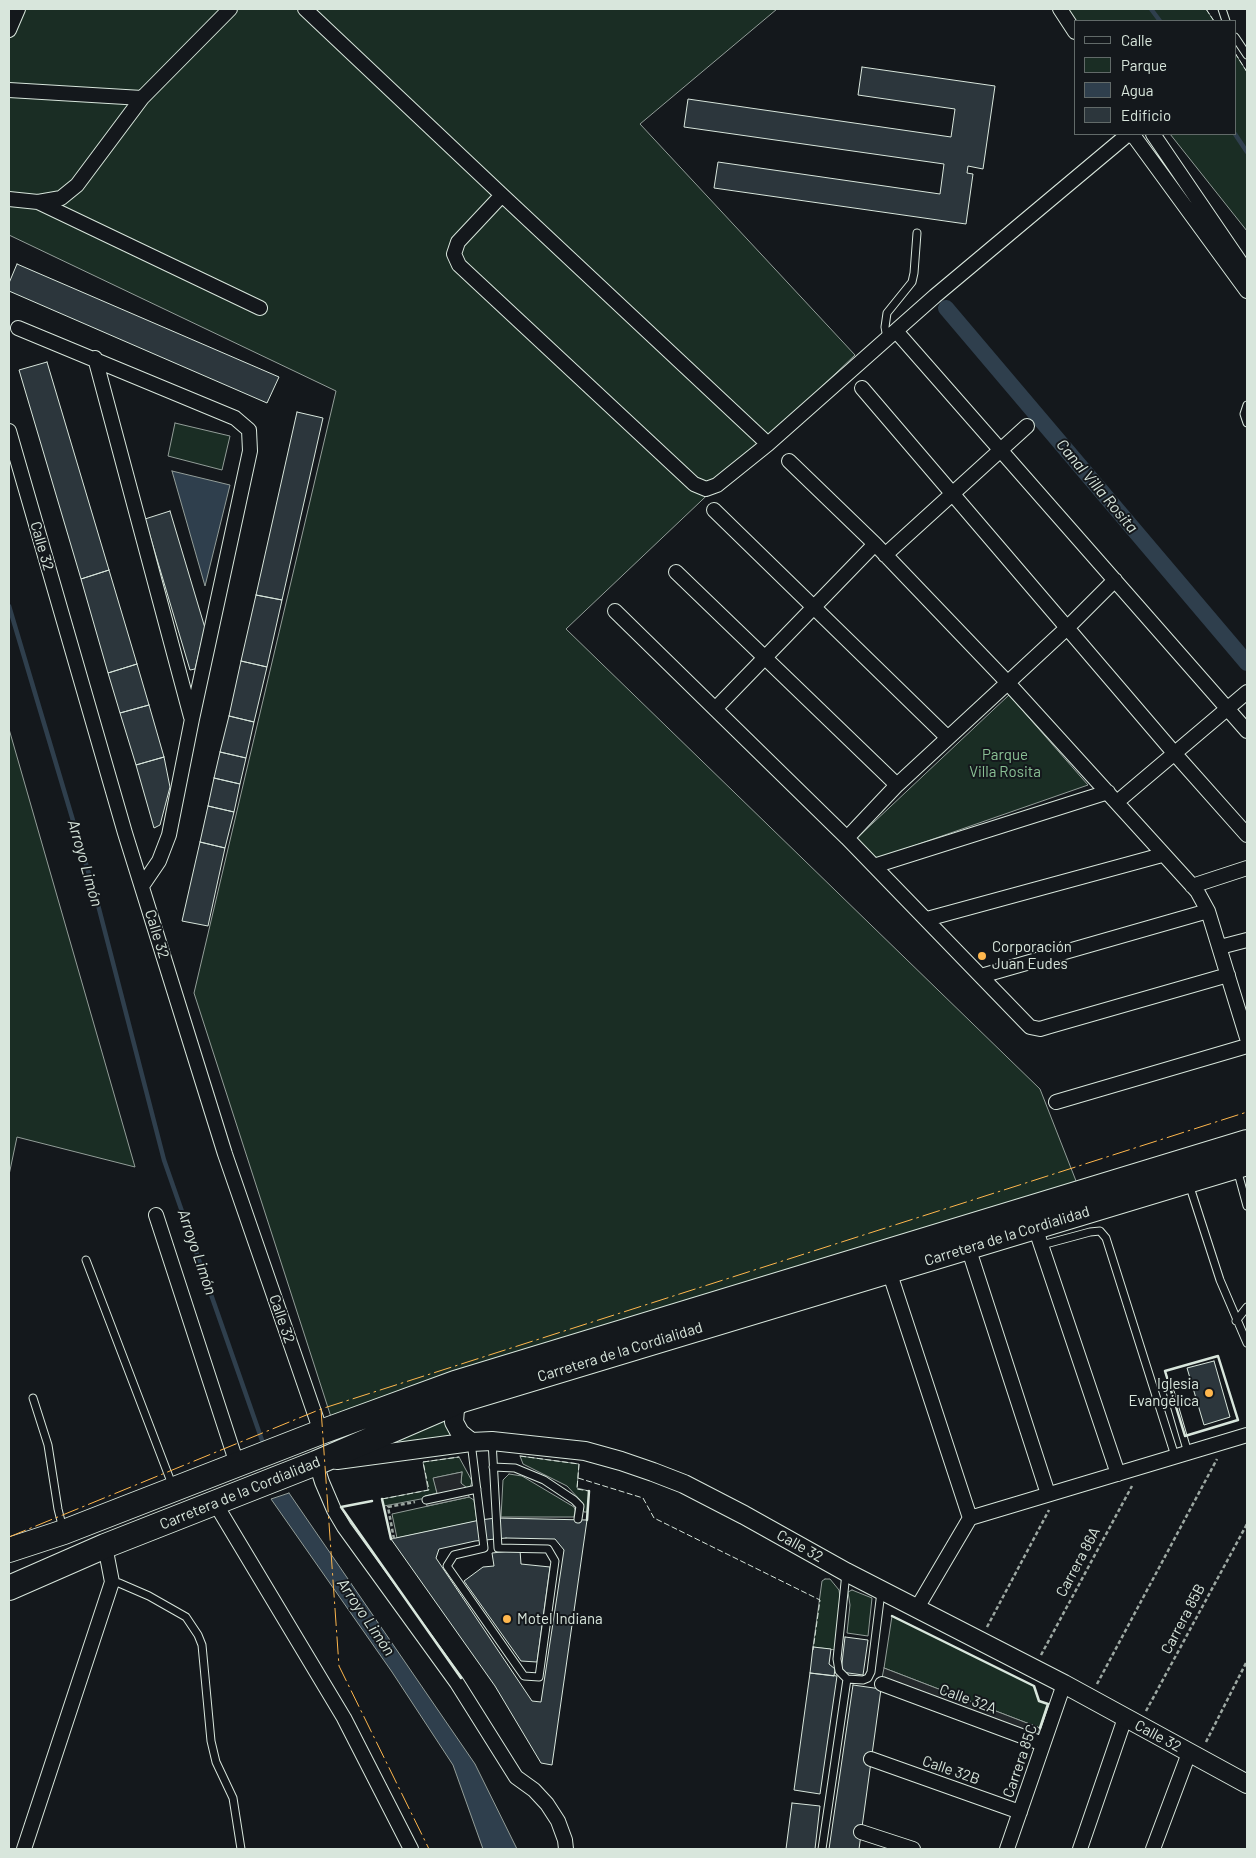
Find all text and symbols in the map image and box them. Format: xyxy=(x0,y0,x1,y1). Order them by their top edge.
legend xyxy=(1074,20,1236,135)
text: Calle xyxy=(1121,31,1153,49)
text: Parque xyxy=(1121,56,1167,74)
text: Agua xyxy=(1121,81,1154,99)
text: Edificio xyxy=(1121,106,1171,124)
water label: Canal Villa Rosita xyxy=(1052,435,1142,537)
street label: Calle 32 xyxy=(26,519,58,573)
park label: Parque Villa Rosita xyxy=(969,746,1041,781)
water label: Arroyo Limón xyxy=(63,817,107,909)
street label: Calle 32 xyxy=(141,907,173,961)
place label: Corporación Juan Eudes xyxy=(992,938,1072,973)
marker: Corporación Juan Eudes xyxy=(976,950,988,962)
street label: Carretera de la Cordialidad xyxy=(922,1202,1092,1270)
water label: Arroyo Limón xyxy=(173,1207,221,1297)
street label: Calle 32 xyxy=(265,1292,299,1346)
street label: Carretera de la Cordialidad xyxy=(535,1318,705,1386)
place label: Iglesia Evangélica xyxy=(1128,1375,1199,1410)
marker: Iglesia Evangélica xyxy=(1203,1387,1215,1399)
street label: Carretera de la Cordialidad xyxy=(157,1453,323,1533)
street label: Carrera 86A xyxy=(1052,1524,1104,1600)
street label: Calle 32 xyxy=(774,1526,826,1566)
water label: Arroyo Limón xyxy=(333,1575,399,1659)
street label: Carrera 85B xyxy=(1157,1581,1209,1657)
place label: Motel Indiana xyxy=(517,1610,603,1628)
marker: Motel Indiana xyxy=(501,1613,513,1625)
street label: Calle 32A xyxy=(937,1680,999,1718)
street label: Calle 32 xyxy=(1132,1716,1184,1756)
street label: Carrera 85C xyxy=(999,1722,1041,1800)
street label: Calle 32B xyxy=(920,1752,982,1788)

